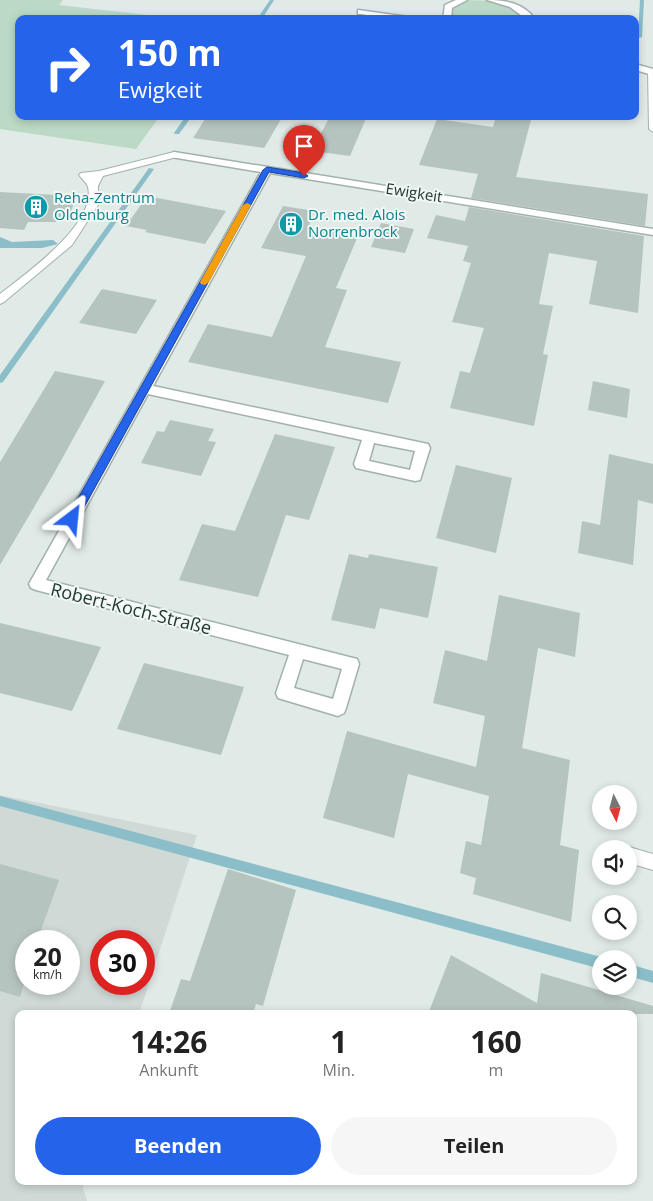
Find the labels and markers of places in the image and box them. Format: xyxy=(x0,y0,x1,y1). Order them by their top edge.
pin xyxy=(283,125,325,176)
place label: Reha-Zentrum Oldenburg xyxy=(54,187,155,224)
building icon: Reha-Zentrum Oldenburg xyxy=(23,194,49,220)
place label: Dr. med. Alois Norrenbrock xyxy=(308,204,405,241)
building icon: Dr. med. Alois Norrenbrock xyxy=(278,211,304,237)

